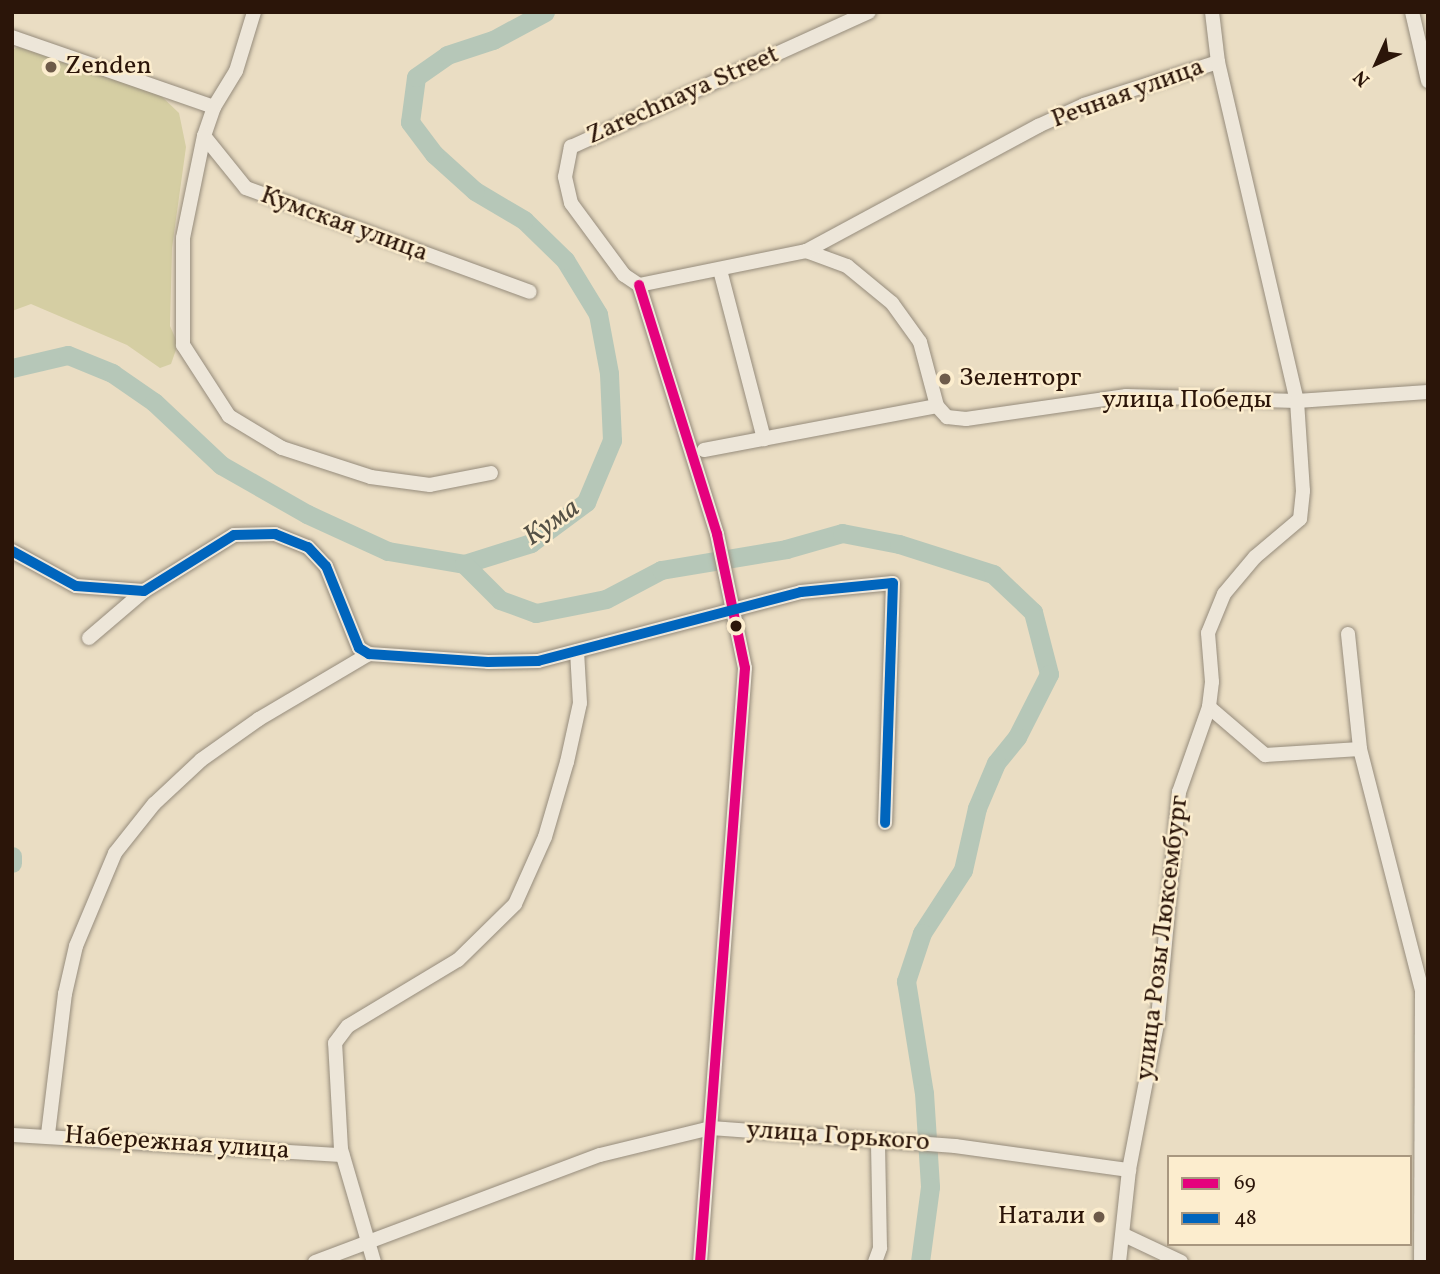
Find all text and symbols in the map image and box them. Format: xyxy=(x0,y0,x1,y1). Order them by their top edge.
north arrow xyxy=(1342,28,1412,98)
street label: Zarechnaya Street xyxy=(582,40,784,152)
place label: Zenden xyxy=(65,51,152,83)
street label: Речная улица xyxy=(1047,52,1209,136)
marker: Zenden xyxy=(43,59,59,75)
text: N xyxy=(1348,64,1376,92)
street label: Кумская улица xyxy=(256,180,432,270)
place label: Зеленторг xyxy=(959,363,1081,395)
marker: Зеленторг xyxy=(937,371,953,387)
street label: улица Победы xyxy=(1102,385,1272,417)
water label: Кума xyxy=(517,492,587,554)
unlabelled marker xyxy=(729,619,743,633)
street label: улица Розы Люксембург xyxy=(1130,794,1196,1082)
street label: улица Горького xyxy=(745,1115,931,1159)
street label: Набережная улица xyxy=(63,1121,291,1167)
legend xyxy=(1167,1155,1412,1246)
text: 69 xyxy=(1234,1169,1256,1198)
place label: Натали xyxy=(998,1201,1085,1233)
text: 48 xyxy=(1234,1204,1257,1233)
marker: Натали xyxy=(1091,1209,1107,1225)

